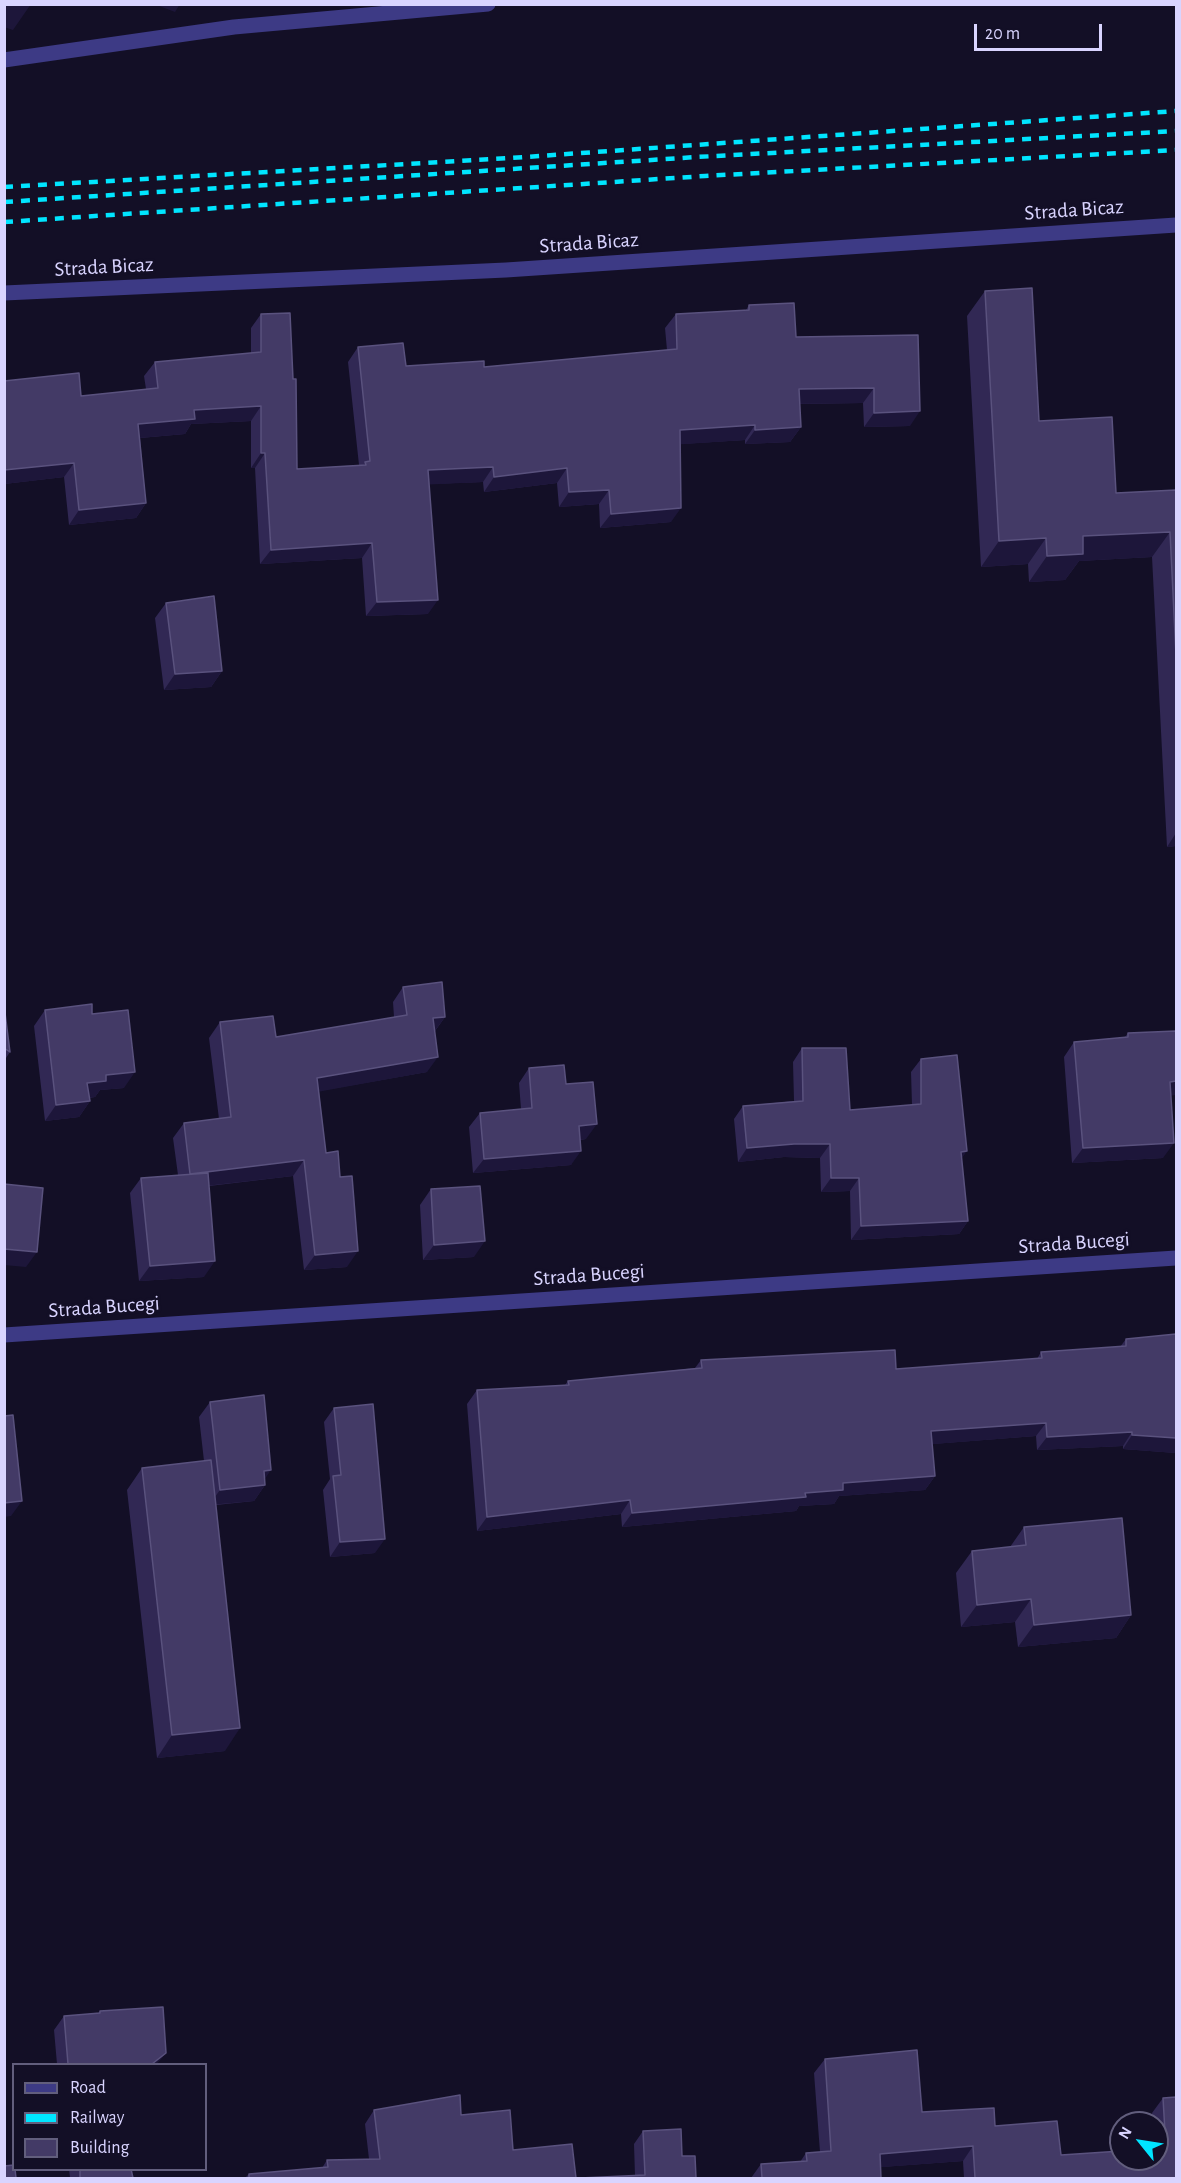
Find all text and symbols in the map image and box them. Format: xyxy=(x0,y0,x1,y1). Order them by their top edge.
scale bar xyxy=(977,12,1104,50)
text: 20 m xyxy=(985,25,1020,43)
street label: Strada Bicaz xyxy=(1023,194,1125,226)
street label: Strada Bicaz xyxy=(538,227,640,259)
street label: Strada Bicaz xyxy=(54,252,154,282)
street label: Strada Bucegi xyxy=(1017,1227,1131,1259)
street label: Strada Bucegi xyxy=(532,1259,646,1291)
street label: Strada Bucegi xyxy=(47,1291,161,1323)
legend xyxy=(12,2063,207,2171)
text: Road xyxy=(70,2079,106,2097)
text: Railway xyxy=(70,2109,124,2127)
north arrow xyxy=(1109,2111,1169,2171)
text: N xyxy=(1115,2124,1135,2142)
text: Building xyxy=(70,2139,129,2157)

